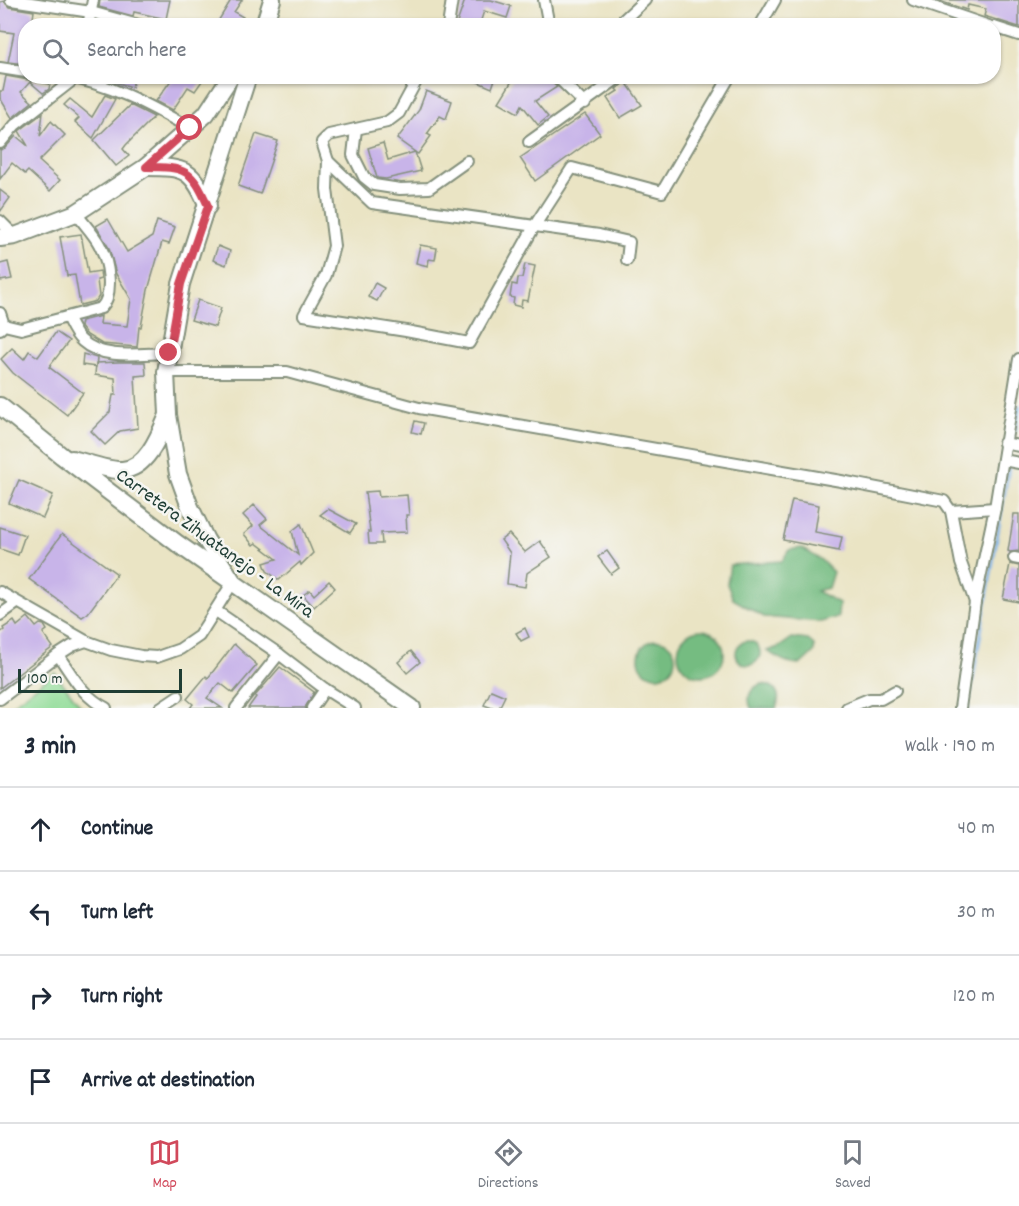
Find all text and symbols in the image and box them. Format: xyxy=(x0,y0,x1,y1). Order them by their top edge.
search box xyxy=(18,18,1001,84)
icon: search xyxy=(39,35,72,68)
text: Search here xyxy=(87,36,186,67)
route start xyxy=(176,114,202,140)
route end xyxy=(155,339,181,365)
street label: Carretera Zihuatanejo - La Mira xyxy=(109,463,320,626)
scale bar xyxy=(18,666,182,694)
text: 100 m xyxy=(27,668,63,691)
text: 3 min xyxy=(24,729,76,766)
text: Walk · 190 m xyxy=(905,733,995,761)
icon: ahead xyxy=(24,813,57,846)
text: Continue xyxy=(81,814,153,845)
text: 40 m xyxy=(957,815,995,843)
icon: left xyxy=(24,897,57,930)
text: Turn left xyxy=(81,898,153,929)
text: 30 m xyxy=(957,899,995,927)
icon: right xyxy=(24,981,57,1014)
text: Turn right xyxy=(81,982,163,1013)
text: 120 m xyxy=(953,983,995,1011)
icon: arrive xyxy=(24,1065,57,1098)
text: Arrive at destination xyxy=(81,1066,255,1097)
tab: Map xyxy=(148,1136,181,1195)
tab: Directions xyxy=(478,1136,538,1195)
tab: Saved xyxy=(835,1136,871,1195)

